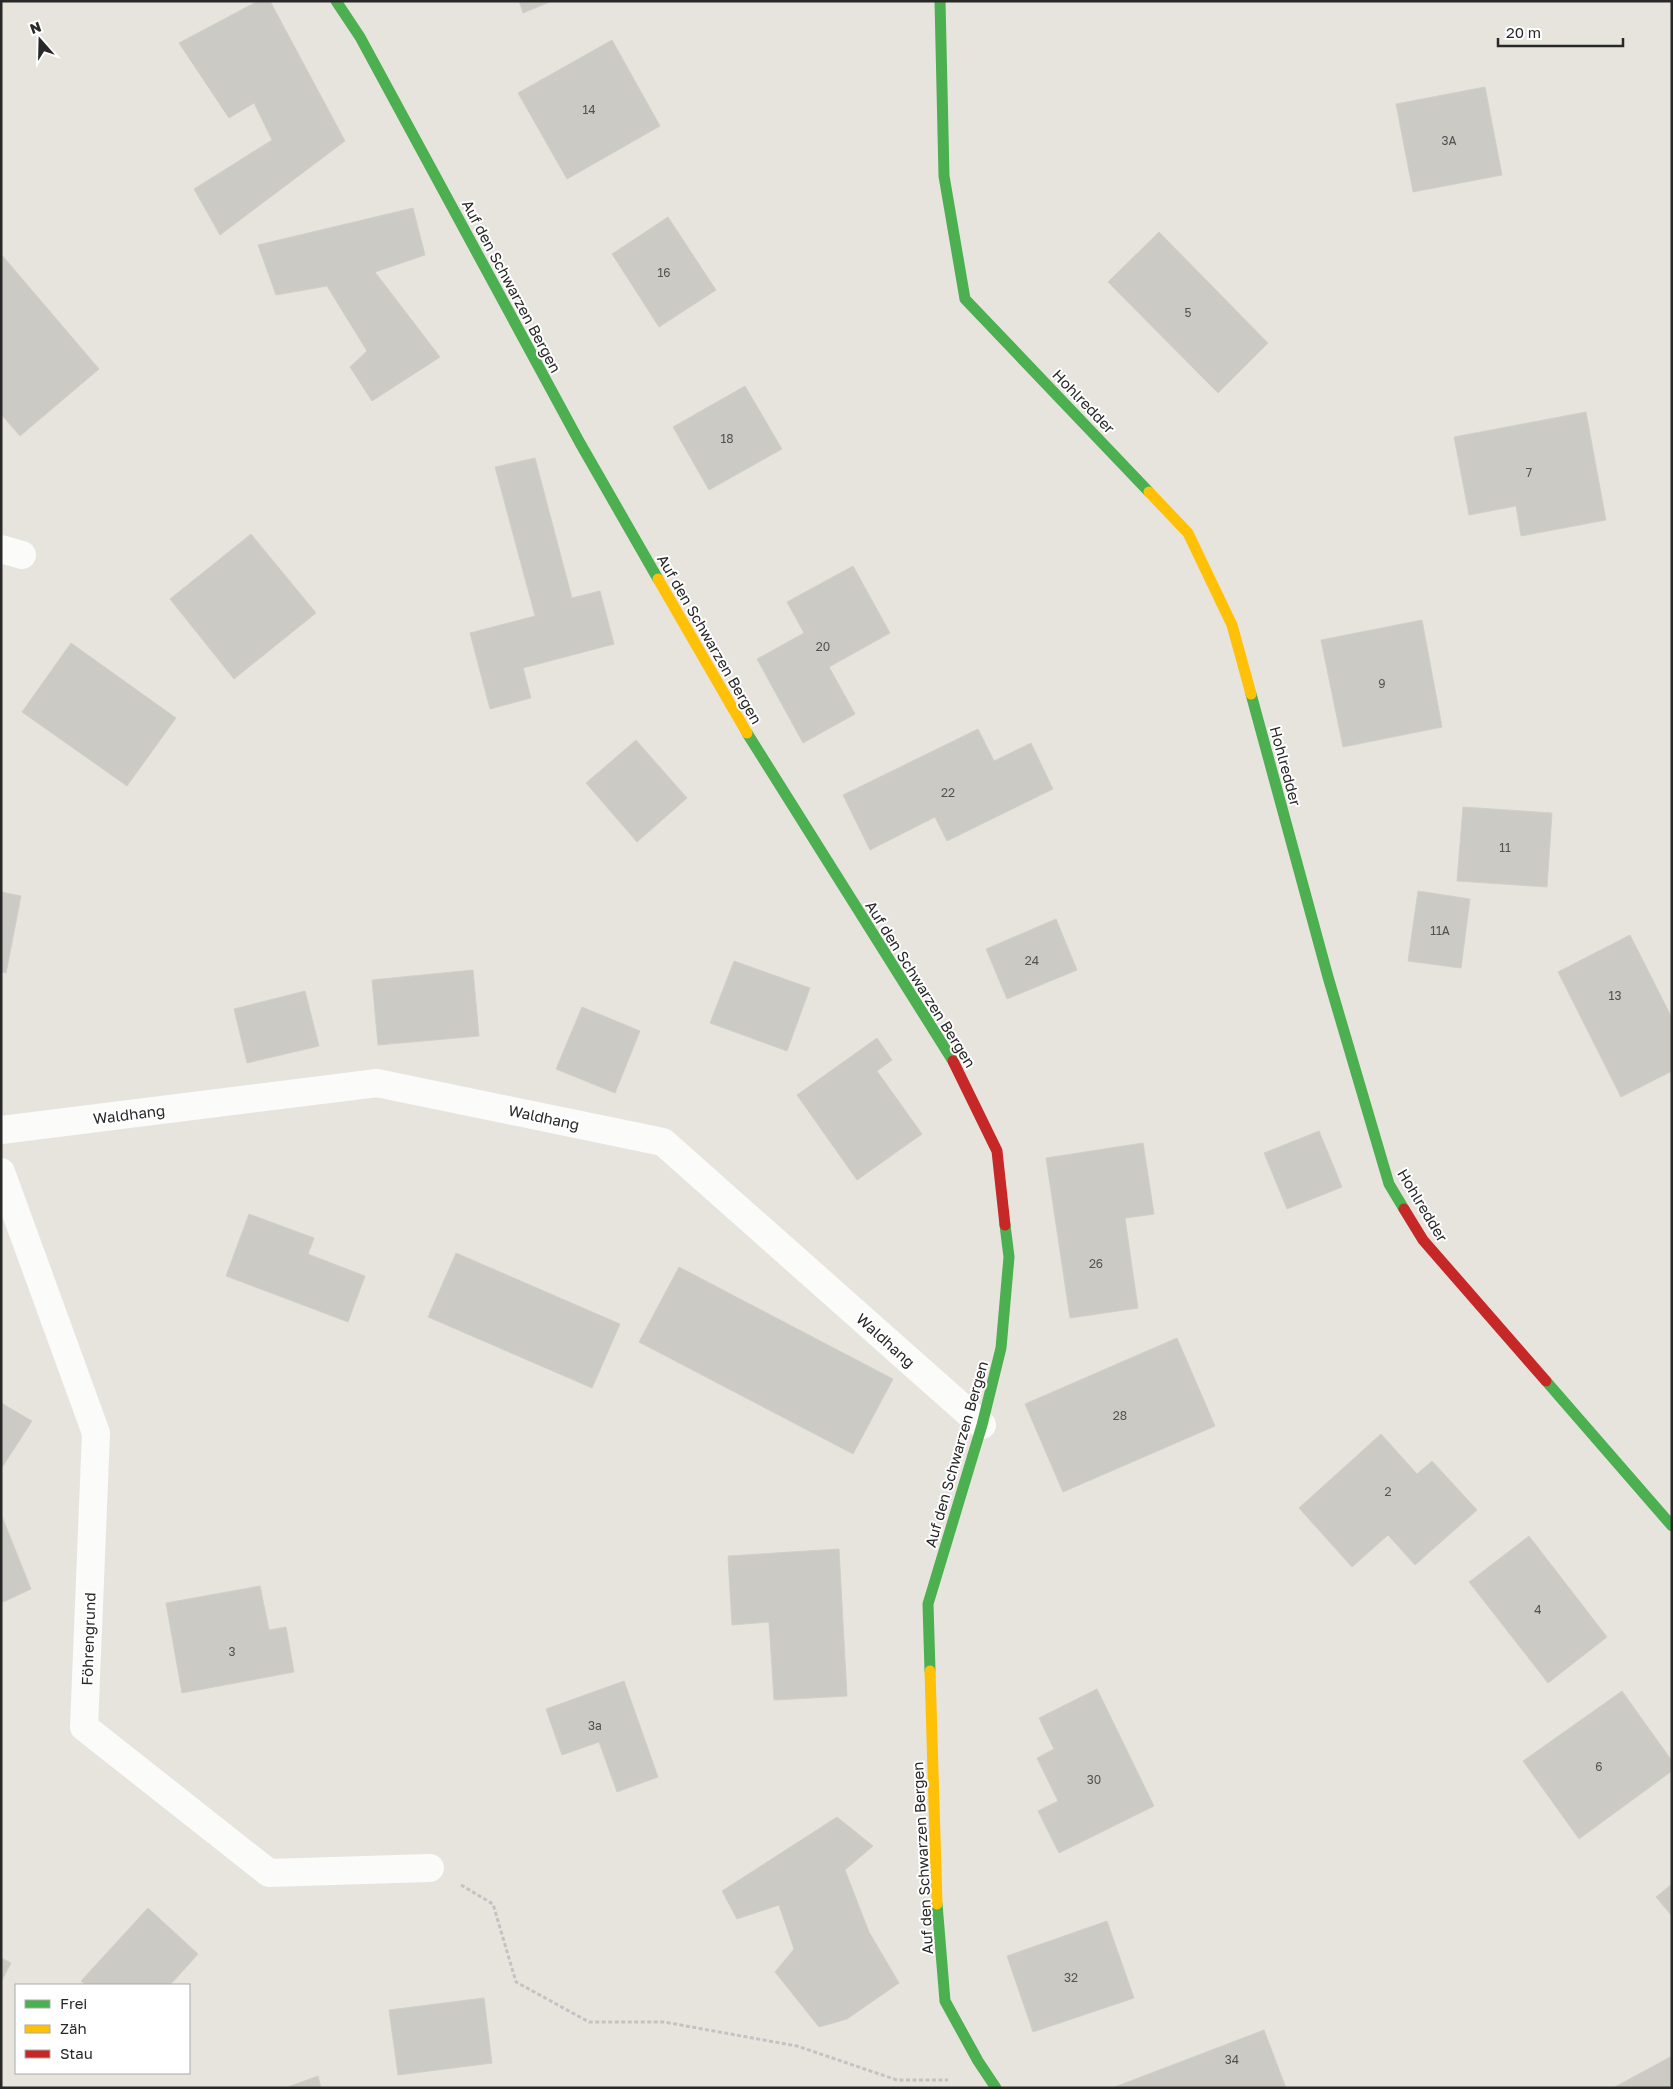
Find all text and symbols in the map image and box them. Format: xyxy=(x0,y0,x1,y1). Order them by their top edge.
north arrow xyxy=(15,15,65,65)
scale bar xyxy=(1498,15,1623,47)
text: N xyxy=(27,18,43,37)
text: 20 m xyxy=(1506,23,1541,41)
house number: 14 xyxy=(582,102,596,117)
house number: 3A xyxy=(1441,133,1457,148)
street label: Auf den Schwarzen Bergen xyxy=(459,197,565,375)
house number: 16 xyxy=(657,265,671,280)
house number: 5 xyxy=(1185,305,1192,320)
street label: Hohlredder xyxy=(1049,365,1119,437)
house number: 18 xyxy=(720,431,734,446)
house number: 7 xyxy=(1526,465,1532,480)
street label: Auf den Schwarzen Bergen xyxy=(654,551,766,727)
house number: 20 xyxy=(816,639,830,654)
house number: 9 xyxy=(1378,676,1386,691)
street label: Hohlredder xyxy=(1267,724,1305,808)
house number: 22 xyxy=(941,785,955,800)
house number: 11 xyxy=(1499,840,1511,855)
street label: Auf den Schwarzen Bergen xyxy=(862,897,980,1071)
house number: 11A xyxy=(1430,923,1450,938)
house number: 24 xyxy=(1025,953,1039,968)
house number: 13 xyxy=(1609,988,1621,1003)
street label: Waldhang xyxy=(92,1101,166,1127)
street label: Waldhang xyxy=(507,1101,581,1133)
street label: Hohlredder xyxy=(1394,1165,1452,1245)
house number: 26 xyxy=(1089,1256,1103,1271)
street label: Waldhang xyxy=(853,1309,919,1371)
street label: Auf den Schwarzen Bergen xyxy=(921,1359,991,1549)
house number: 28 xyxy=(1113,1408,1127,1423)
house number: 2 xyxy=(1385,1484,1392,1499)
street label: Föhrengrund xyxy=(77,1592,99,1686)
house number: 4 xyxy=(1534,1602,1542,1617)
house number: 3 xyxy=(228,1644,236,1659)
house number: 3a xyxy=(588,1718,602,1733)
house number: 6 xyxy=(1595,1759,1603,1774)
street label: Auf den Schwarzen Bergen xyxy=(908,1761,936,1955)
house number: 30 xyxy=(1087,1772,1101,1787)
house number: 32 xyxy=(1064,1970,1078,1985)
legend xyxy=(15,1984,190,2074)
text: Frei xyxy=(60,1994,87,2012)
text: Zäh xyxy=(60,2019,87,2037)
text: Stau xyxy=(60,2044,93,2062)
house number: 34 xyxy=(1225,2052,1239,2067)

